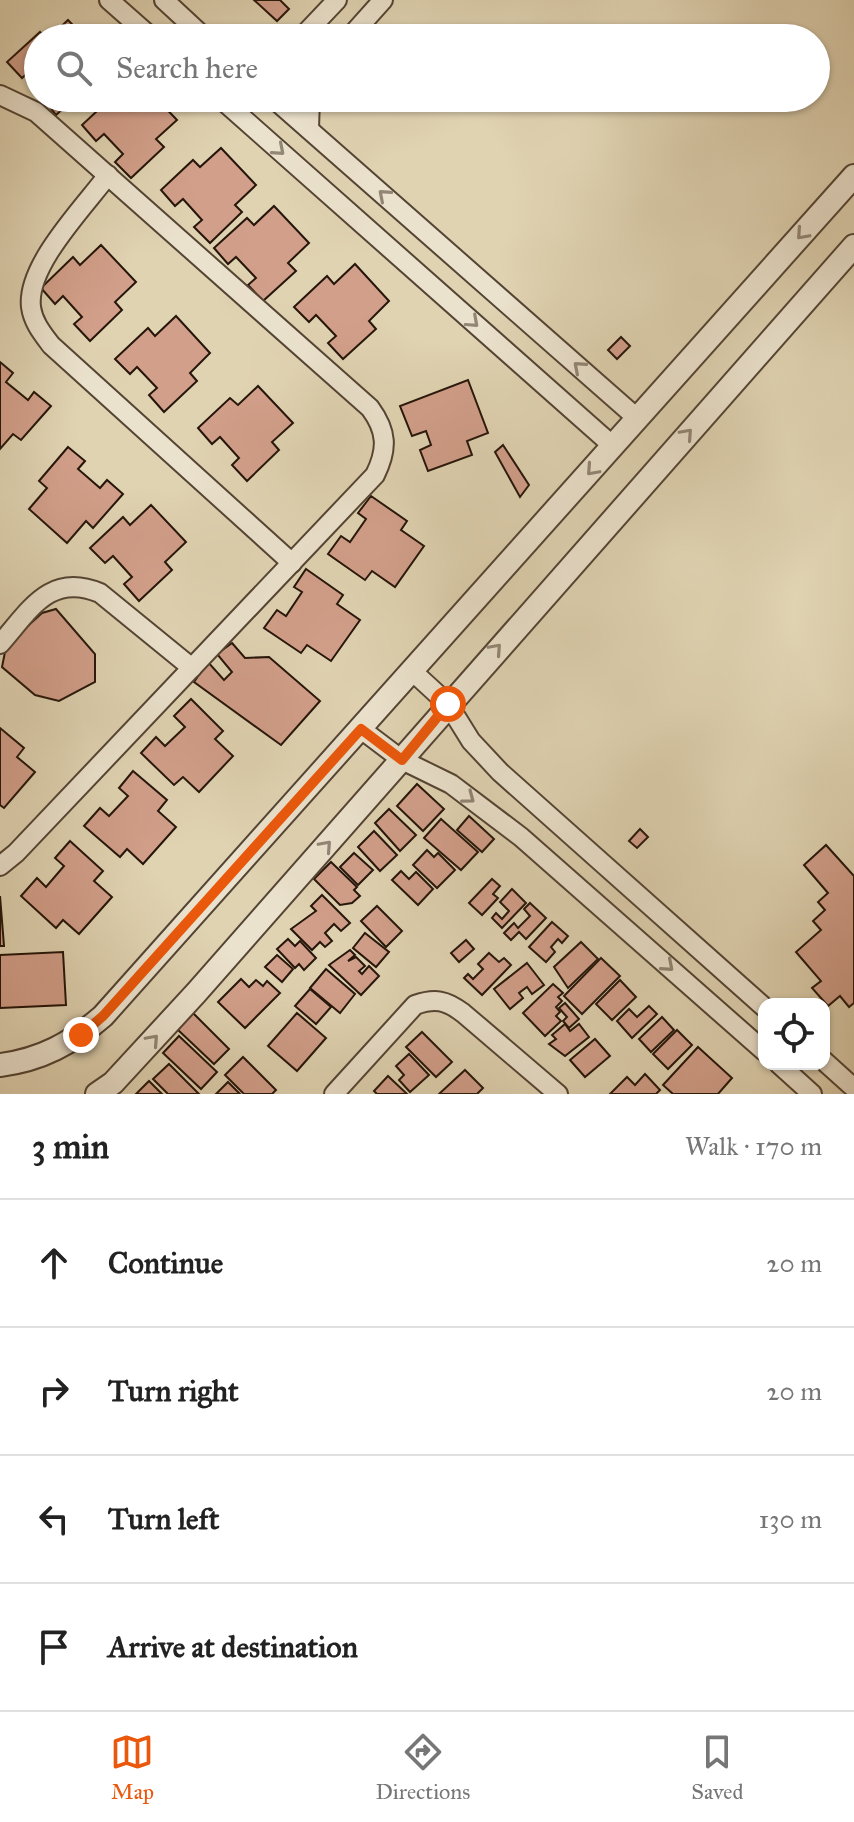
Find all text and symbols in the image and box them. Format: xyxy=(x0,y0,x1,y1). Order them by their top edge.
search box xyxy=(24,24,830,112)
icon: search xyxy=(52,46,96,90)
text: Search here xyxy=(116,50,258,86)
one-way arrow xyxy=(269,140,284,154)
one-way arrow xyxy=(378,191,393,205)
one-way arrow xyxy=(797,225,812,240)
one-way arrow xyxy=(464,312,479,327)
one-way arrow xyxy=(574,362,589,377)
one-way arrow xyxy=(678,428,692,443)
one-way arrow xyxy=(586,461,601,475)
one-way arrow xyxy=(487,644,501,659)
route start xyxy=(430,686,466,722)
one-way arrow xyxy=(461,789,475,803)
one-way arrow xyxy=(316,840,331,855)
one-way arrow xyxy=(658,956,673,971)
map controls xyxy=(758,998,830,1070)
button: locate xyxy=(758,998,830,1070)
route end xyxy=(63,1017,99,1053)
one-way arrow xyxy=(143,1034,158,1049)
text: 3 min xyxy=(32,1126,109,1167)
text: Walk · 170 m xyxy=(685,1130,822,1162)
icon: ahead xyxy=(32,1241,76,1285)
text: Continue xyxy=(108,1245,223,1281)
text: 20 m xyxy=(767,1247,822,1279)
icon: right xyxy=(32,1369,76,1413)
text: Turn right xyxy=(108,1373,239,1409)
text: 20 m xyxy=(767,1375,822,1407)
icon: left xyxy=(32,1497,76,1541)
text: Turn left xyxy=(108,1501,219,1537)
text: 130 m xyxy=(759,1503,822,1535)
icon: arrive xyxy=(32,1625,76,1669)
text: Arrive at destination xyxy=(108,1629,358,1665)
tab: Map xyxy=(110,1730,154,1805)
tab: Directions xyxy=(375,1730,470,1805)
tab: Saved xyxy=(691,1730,743,1805)

